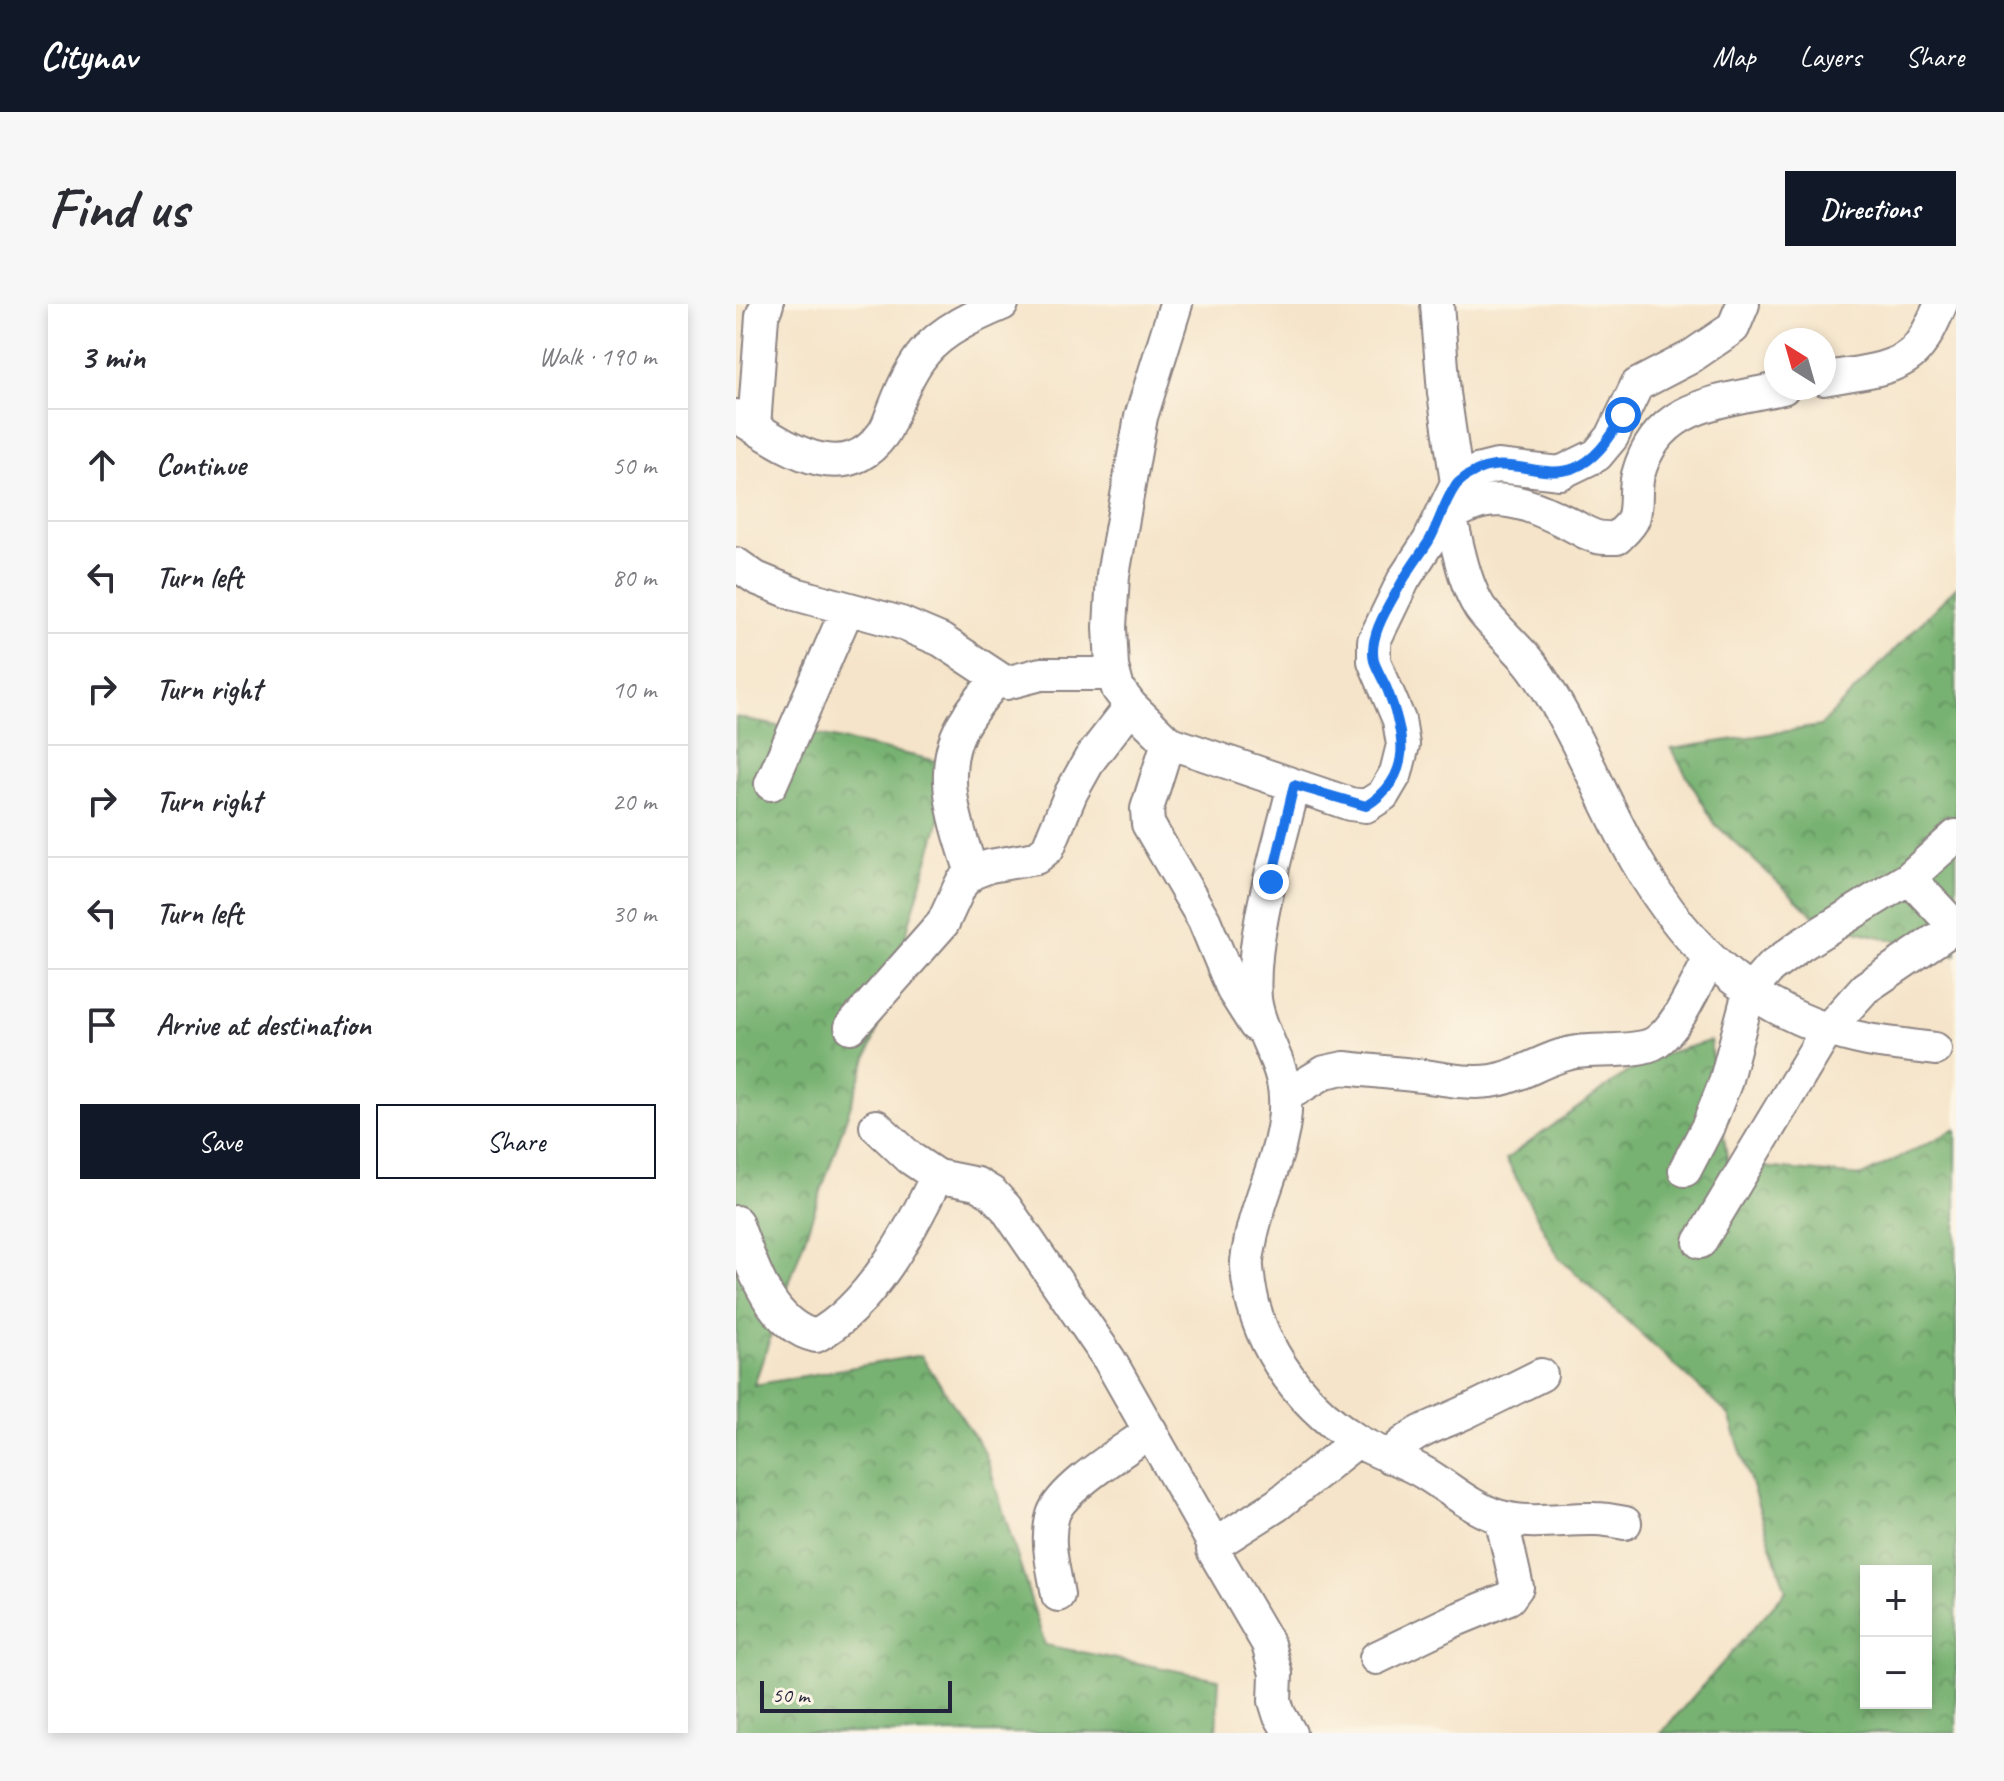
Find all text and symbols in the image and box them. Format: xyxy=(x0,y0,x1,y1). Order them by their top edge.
text: Citynav xyxy=(40,33,137,80)
text: Map xyxy=(1713,39,1756,74)
text: Layers xyxy=(1800,39,1861,74)
text: Share xyxy=(1905,39,1964,74)
button: Directions xyxy=(1785,171,1956,246)
text: Find us xyxy=(48,173,188,244)
north arrow xyxy=(1764,328,1836,400)
text: 3 min xyxy=(80,335,145,378)
text: Walk · 190 m xyxy=(539,340,656,373)
route start xyxy=(1605,397,1641,433)
icon: ahead xyxy=(80,443,124,487)
text: Continue xyxy=(156,446,246,484)
text: 50 m xyxy=(612,449,656,482)
icon: left xyxy=(80,555,124,599)
text: Turn left xyxy=(156,558,243,596)
text: 80 m xyxy=(612,561,656,594)
icon: right xyxy=(80,667,124,711)
text: Turn right xyxy=(156,670,261,708)
text: 10 m xyxy=(612,673,656,706)
icon: right xyxy=(80,779,124,823)
text: Turn right xyxy=(156,782,261,820)
text: 20 m xyxy=(612,785,656,818)
route end xyxy=(1253,864,1289,900)
icon: left xyxy=(80,891,124,935)
text: Turn left xyxy=(156,894,243,932)
text: 30 m xyxy=(612,897,656,930)
icon: arrive xyxy=(80,1003,124,1047)
text: Arrive at destination xyxy=(156,1006,371,1044)
button: Save xyxy=(80,1104,360,1179)
button: Share xyxy=(376,1104,656,1179)
map controls xyxy=(1860,1565,1932,1709)
button: + xyxy=(1860,1565,1932,1637)
button: − xyxy=(1860,1637,1932,1709)
scale bar xyxy=(760,1677,952,1713)
text: 50 m xyxy=(772,1681,809,1709)

